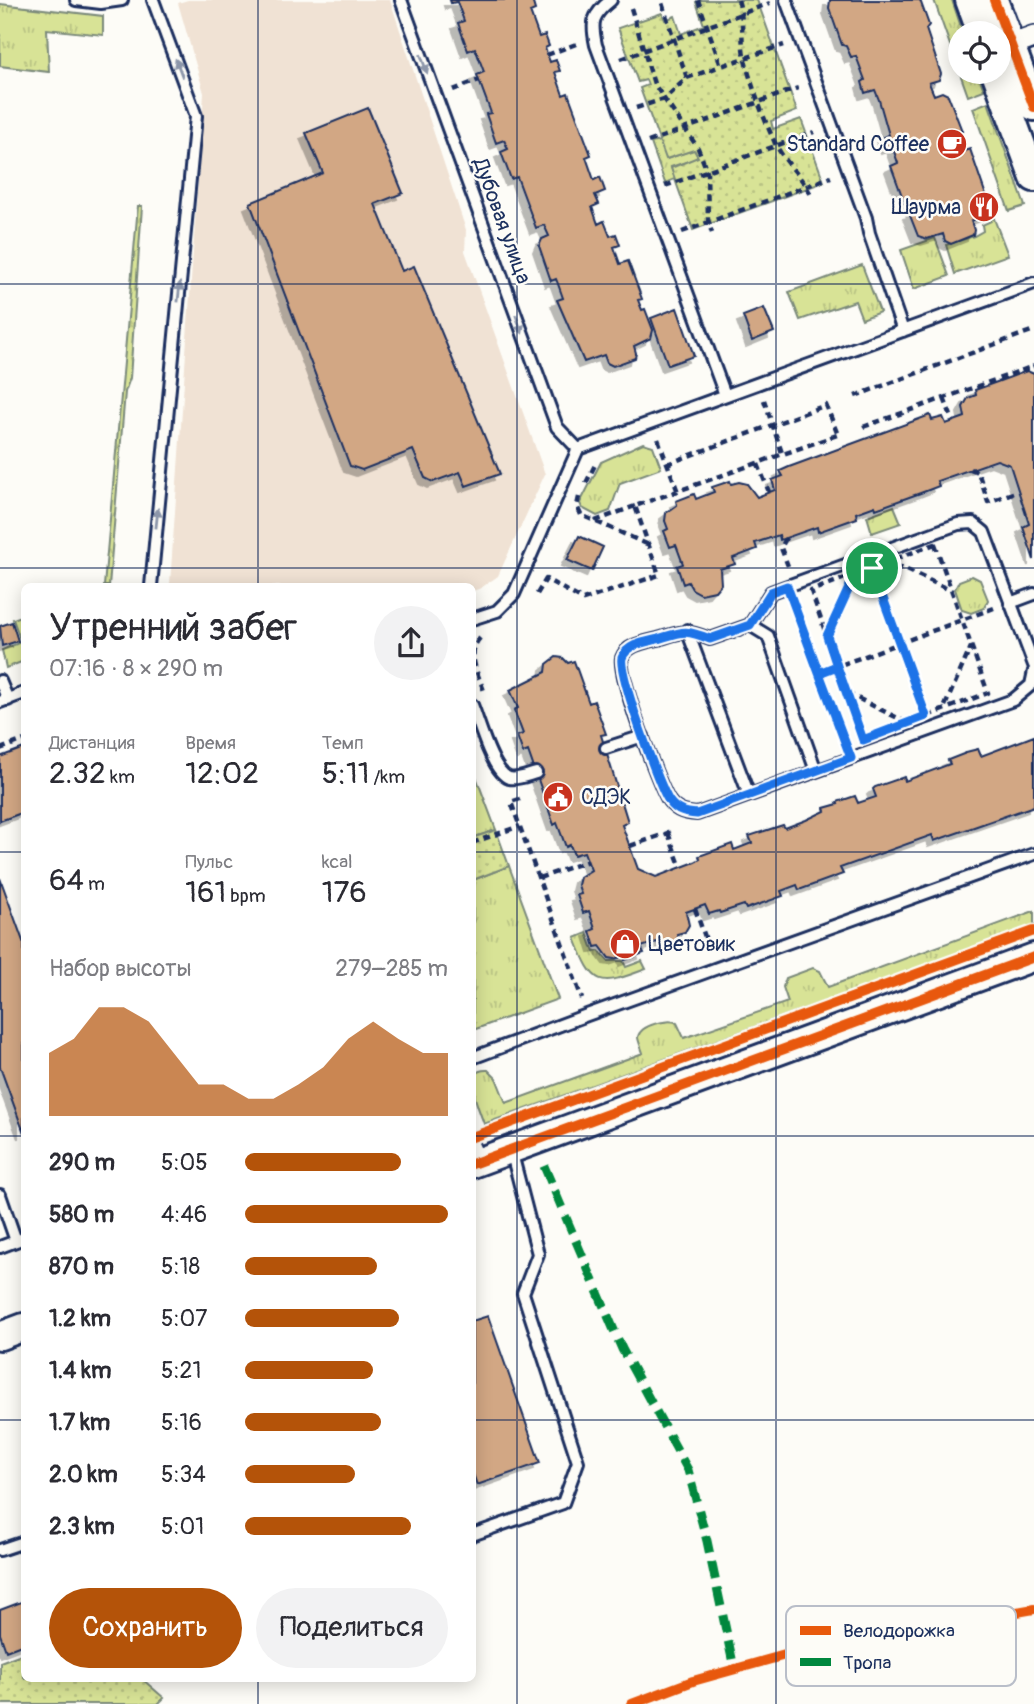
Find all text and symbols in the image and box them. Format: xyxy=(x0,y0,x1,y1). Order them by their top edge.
map controls xyxy=(948,21,1011,84)
button: locate xyxy=(948,21,1011,84)
one-way arrow xyxy=(419,54,430,75)
one-way arrow xyxy=(173,58,184,79)
cafe icon: Standard Coffee xyxy=(935,127,969,161)
place label: Standard Coffee xyxy=(787,131,930,158)
street label: Дубовая улица xyxy=(466,154,537,288)
restaurant icon: Шаурма xyxy=(967,190,1001,224)
place label: Шаурма xyxy=(892,194,961,221)
one-way arrow xyxy=(174,281,185,303)
one-way arrow xyxy=(514,313,525,334)
one-way arrow xyxy=(152,507,163,529)
pin xyxy=(842,538,902,598)
icon: arrive xyxy=(853,549,891,587)
text: Утренний забег xyxy=(49,604,297,652)
button: share xyxy=(374,606,448,680)
text: 07:16 · 8 × 290 m xyxy=(49,654,223,683)
text: Дистанция xyxy=(49,731,135,755)
text: Время xyxy=(185,731,236,755)
text: Темп xyxy=(322,731,364,755)
text: 2.32 xyxy=(49,755,106,792)
text: 12:02 xyxy=(185,755,259,792)
text: 5:11 xyxy=(322,755,369,792)
text: km xyxy=(106,765,135,789)
text: /km xyxy=(369,765,405,789)
public building icon: СДЭК xyxy=(541,780,575,814)
place label: СДЭК xyxy=(581,784,631,811)
text: Пульс xyxy=(185,850,233,874)
text: kcal xyxy=(322,850,353,874)
text: 64 xyxy=(49,862,84,899)
text: m xyxy=(84,872,105,896)
text: 161 xyxy=(185,874,226,911)
text: 176 xyxy=(322,874,367,911)
text: bpm xyxy=(226,884,266,908)
shop icon: Цветовик xyxy=(608,927,642,961)
place label: Цветовик xyxy=(648,931,736,958)
text: Набор высоты xyxy=(49,954,191,983)
text: 279–285 m xyxy=(335,954,448,983)
text: 290 m xyxy=(49,1148,115,1177)
text: 5:05 xyxy=(161,1148,208,1177)
text: 580 m xyxy=(49,1200,114,1229)
text: 4:46 xyxy=(161,1200,207,1229)
text: 870 m xyxy=(49,1252,114,1281)
text: 5:18 xyxy=(161,1252,200,1281)
text: 1.2 km xyxy=(49,1304,111,1333)
text: 5:07 xyxy=(161,1304,207,1333)
text: 1.4 km xyxy=(49,1356,111,1385)
text: 5:21 xyxy=(161,1356,201,1385)
text: 1.7 km xyxy=(49,1408,110,1437)
text: 5:16 xyxy=(161,1408,202,1437)
text: 2.0 km xyxy=(49,1460,118,1489)
text: 5:34 xyxy=(161,1460,206,1489)
text: 2.3 km xyxy=(49,1512,115,1541)
text: 5:01 xyxy=(161,1512,204,1541)
button: Сохранить xyxy=(49,1588,242,1668)
button: Поделиться xyxy=(256,1588,448,1668)
legend xyxy=(786,1606,1016,1686)
text: Велодорожка xyxy=(843,1619,955,1643)
text: Тропа xyxy=(843,1651,891,1675)

